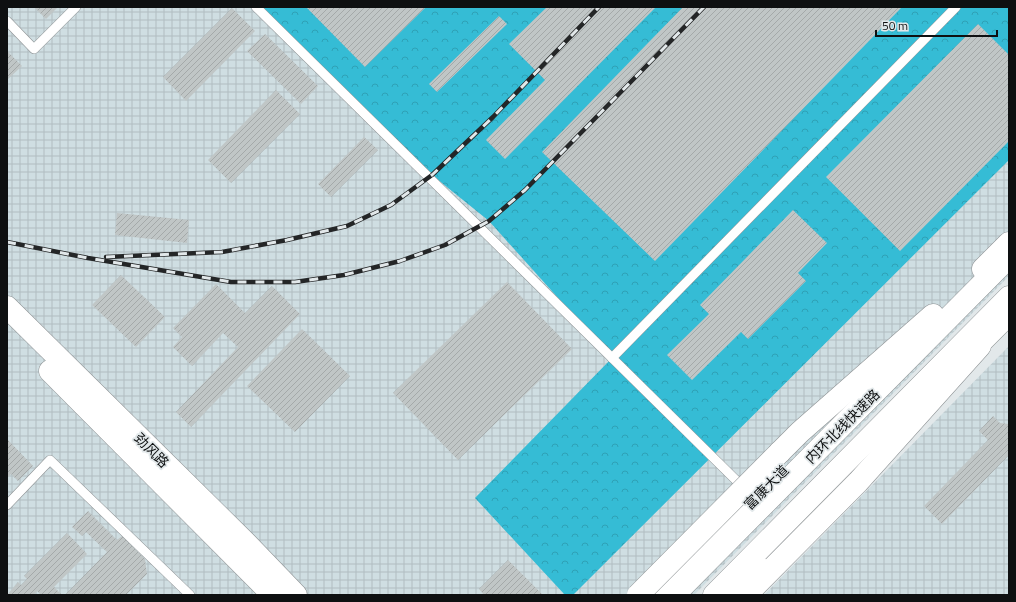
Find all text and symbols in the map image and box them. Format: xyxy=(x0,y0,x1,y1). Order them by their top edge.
scale bar xyxy=(876,12,997,38)
text: 50 m xyxy=(882,16,908,35)
street label: 内环北线快速路 xyxy=(800,384,884,468)
street label: 劲风路 xyxy=(130,428,174,472)
street label: 富康大道 xyxy=(739,460,793,514)

